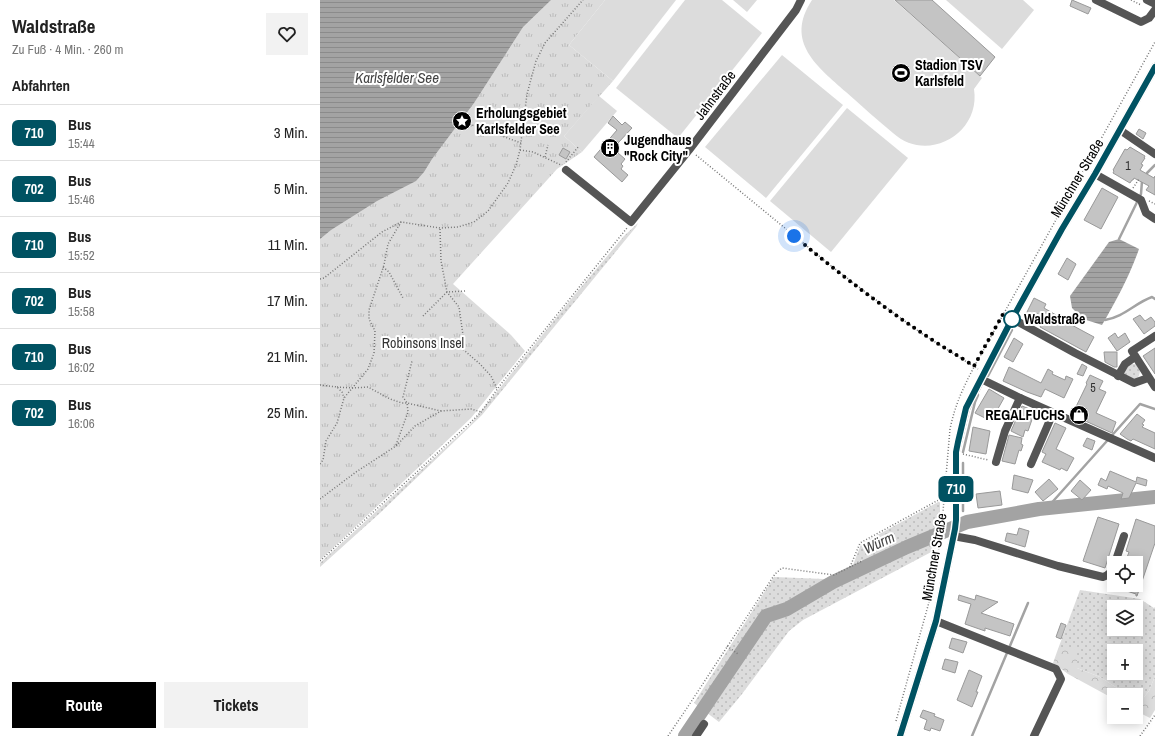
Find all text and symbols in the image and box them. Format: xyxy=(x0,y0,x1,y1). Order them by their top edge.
text: Waldstraße xyxy=(12,13,95,39)
button: heart xyxy=(266,13,308,55)
text: Zu Fuß · 4 Min. · 260 m xyxy=(12,41,123,58)
place label: Stadion TSV Karlsfeld xyxy=(915,56,983,90)
sports icon: Stadion TSV Karlsfeld xyxy=(890,62,912,84)
water label: Karlsfelder See xyxy=(355,67,439,88)
street label: Jahnstraße xyxy=(691,67,739,123)
text: Abfahrten xyxy=(12,75,70,96)
place label: Erholungsgebiet Karlsfelder See xyxy=(476,104,567,138)
place icon: Erholungsgebiet Karlsfelder See xyxy=(451,110,473,132)
text: Bus xyxy=(68,114,91,135)
text: 3 Min. xyxy=(274,122,308,143)
text: 710 xyxy=(24,124,44,142)
place label: Jugendhaus "Rock City" xyxy=(624,131,692,165)
text: 15:44 xyxy=(68,135,95,152)
street label: Münchner Straße xyxy=(1046,135,1108,221)
building icon: Jugendhaus "Rock City" xyxy=(599,137,621,159)
house number: 1 xyxy=(1125,158,1131,174)
text: Bus xyxy=(68,170,91,191)
text: 5 Min. xyxy=(274,178,308,199)
text: 702 xyxy=(24,180,44,198)
text: 15:46 xyxy=(68,191,95,208)
text: Bus xyxy=(68,226,91,247)
your location xyxy=(784,226,804,246)
text: 11 Min. xyxy=(268,234,308,255)
text: 710 xyxy=(24,236,44,254)
text: 15:52 xyxy=(68,247,95,264)
text: Bus xyxy=(68,282,91,303)
text: 17 Min. xyxy=(267,290,308,311)
text: 702 xyxy=(24,292,44,310)
text: 15:58 xyxy=(68,303,95,320)
marker: Waldstraße xyxy=(1003,310,1021,328)
place label: Waldstraße xyxy=(1024,310,1085,328)
park label: Robinsons Insel xyxy=(382,334,464,352)
text: Bus xyxy=(68,338,91,359)
text: 21 Min. xyxy=(267,346,308,367)
text: 710 xyxy=(24,348,44,366)
text: 16:02 xyxy=(68,359,95,376)
house number: 5 xyxy=(1090,380,1096,396)
text: Bus xyxy=(68,394,91,415)
text: 25 Min. xyxy=(267,402,308,423)
text: 702 xyxy=(24,404,44,422)
shop icon: REGALFUCHS xyxy=(1068,404,1090,426)
place label: REGALFUCHS xyxy=(985,406,1065,424)
text: 16:06 xyxy=(68,415,95,432)
line badge: 710 xyxy=(933,476,979,502)
text: 710 xyxy=(946,480,966,498)
street label: Münchner Straße xyxy=(917,512,951,602)
water label: Würm xyxy=(860,526,898,559)
map controls xyxy=(1107,556,1143,724)
button: locate xyxy=(1107,556,1143,592)
button: layers xyxy=(1107,600,1143,636)
button: + xyxy=(1107,644,1143,680)
button: Route xyxy=(12,682,156,728)
button: Tickets xyxy=(164,682,308,728)
button: − xyxy=(1107,688,1143,724)

